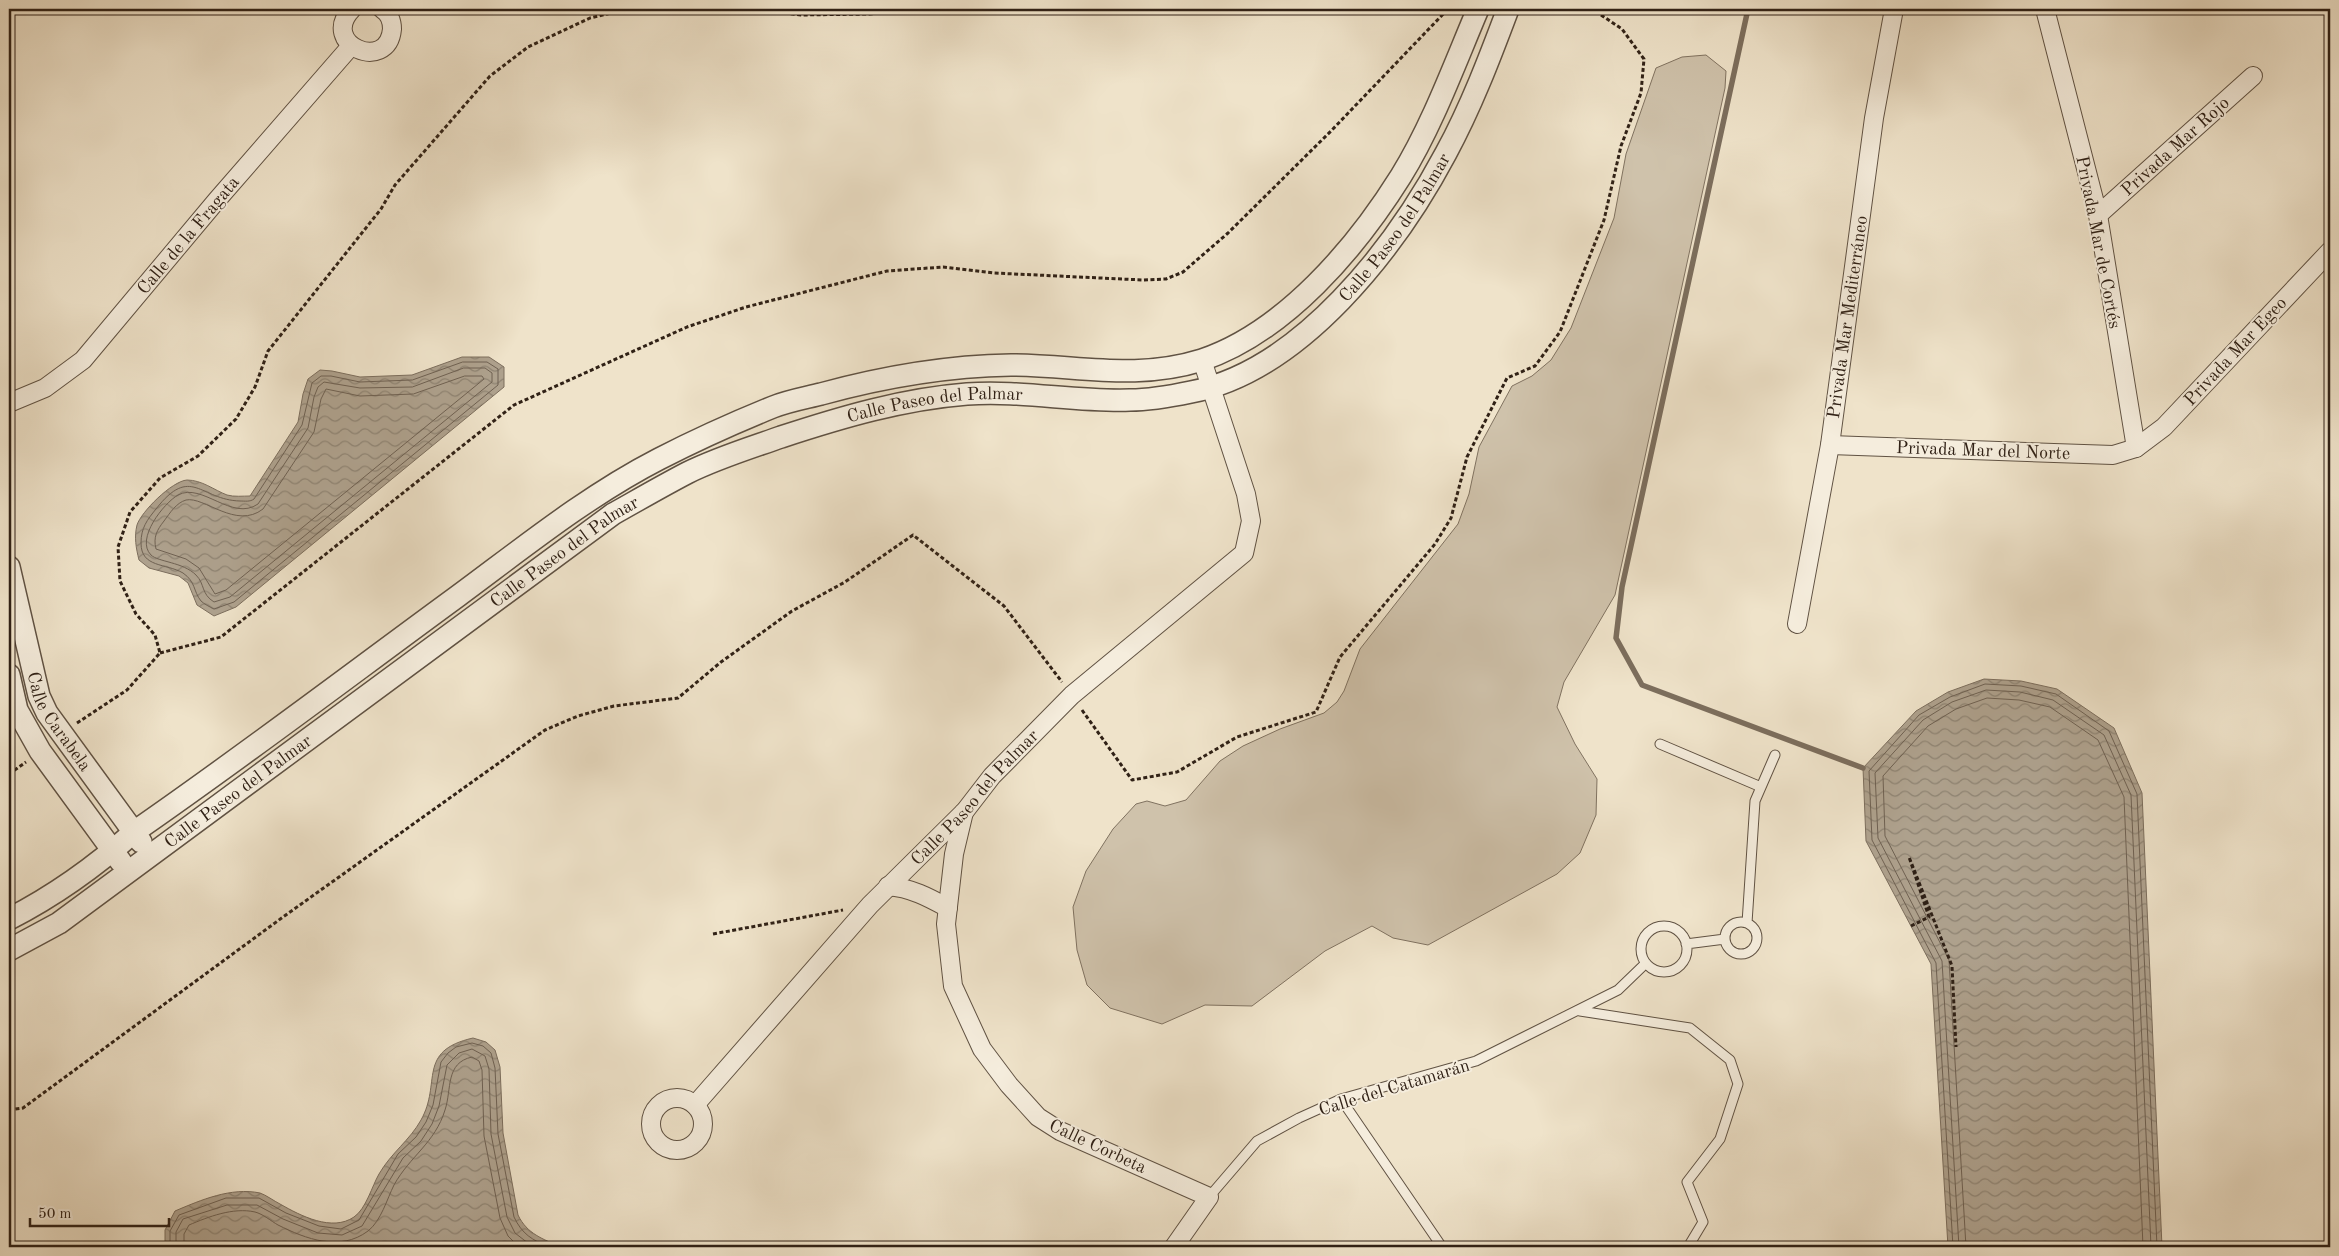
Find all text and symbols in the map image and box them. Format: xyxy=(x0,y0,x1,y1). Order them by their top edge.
street label: Privada Mar Rojo xyxy=(2118,94,2233,200)
street label: Calle Paseo del Palmar xyxy=(1336,150,1454,306)
street label: Privada Mar de Cortés xyxy=(2072,154,2124,330)
street label: Calle de la Fragata xyxy=(134,173,243,298)
street label: Privada Mar Mediterráneo xyxy=(1825,214,1871,420)
street label: Privada Mar Egeo xyxy=(2181,294,2291,410)
street label: Calle Paseo del Palmar xyxy=(845,385,1024,426)
street label: Privada Mar del Norte xyxy=(1896,439,2070,463)
street label: Calle Paseo del Palmar xyxy=(487,493,643,611)
street label: Calle Carabela xyxy=(24,670,94,775)
street label: Calle Paseo del Palmar xyxy=(908,726,1043,869)
street label: Calle Paseo del Palmar xyxy=(161,731,316,852)
street label: Calle del Catamarán xyxy=(1317,1056,1472,1119)
street label: Calle Corbeta xyxy=(1046,1117,1149,1177)
scale bar xyxy=(30,1196,169,1228)
text: 50 m xyxy=(38,1207,72,1222)

